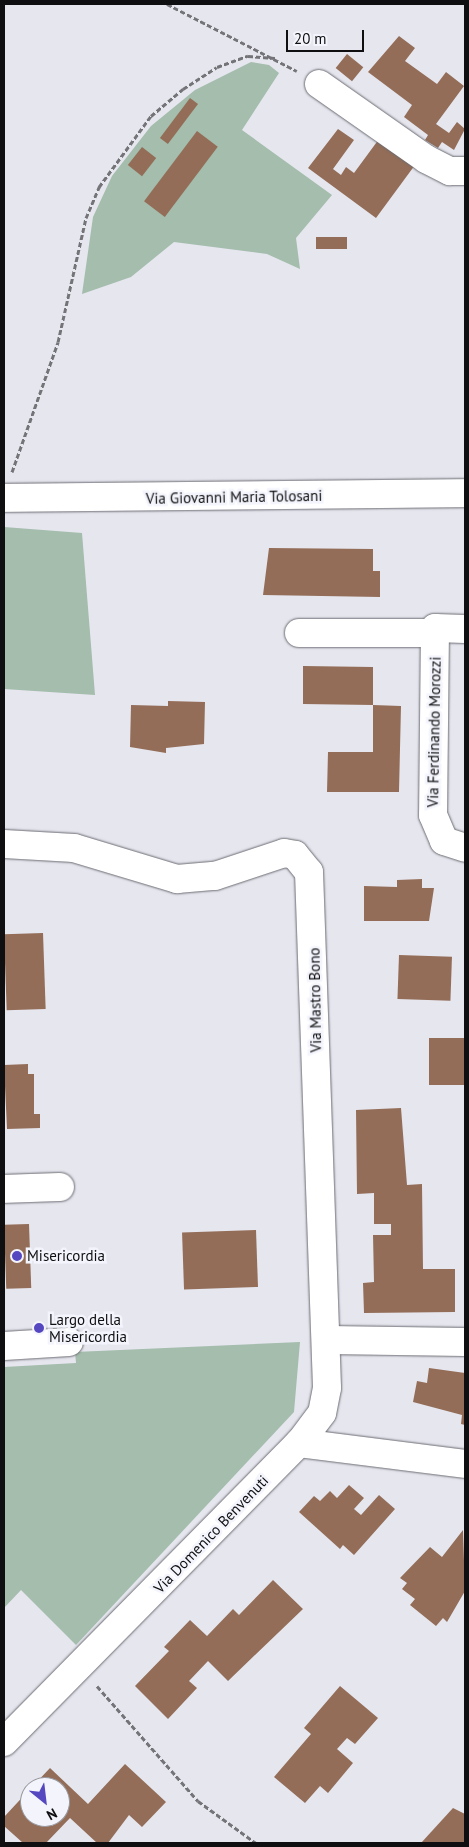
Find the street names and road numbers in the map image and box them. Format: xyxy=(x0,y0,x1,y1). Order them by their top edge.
street label: Via Giovanni Maria Tolosani xyxy=(145,486,323,508)
street label: Via Ferdinando Morozzi xyxy=(424,656,444,808)
street label: Via Mastro Bono xyxy=(305,947,325,1053)
street label: Via Domenico Benvenuti xyxy=(150,1471,272,1597)

